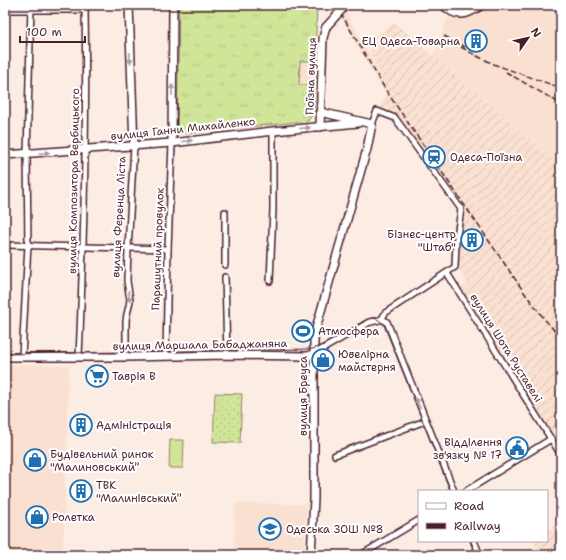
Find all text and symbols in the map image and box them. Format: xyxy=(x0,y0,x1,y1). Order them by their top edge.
scale bar xyxy=(20,18,85,44)
north arrow xyxy=(508,18,548,58)
text: 100 m xyxy=(26,24,62,40)
text: N xyxy=(527,25,545,41)
building icon: ЕЦ Одеса-Товарна xyxy=(463,28,489,54)
place label: ЕЦ Одеса-Товарна xyxy=(362,34,460,49)
street label: Поїзна вулиця xyxy=(302,37,320,115)
one-way arrow xyxy=(127,52,134,64)
one-way arrow xyxy=(169,83,175,96)
street label: вулиця Композитора Вербицького xyxy=(65,88,83,274)
street label: вулиця Ганни Михайленко xyxy=(110,114,256,144)
one-way arrow xyxy=(299,125,311,131)
one-way arrow xyxy=(181,138,193,144)
station icon: Одеса-Поїзна xyxy=(421,144,447,170)
one-way arrow xyxy=(38,149,50,156)
place label: Одеса-Поїзна xyxy=(450,150,522,165)
street label: вулиця Ференца Ліста xyxy=(108,156,130,278)
street label: Парашутний провулок xyxy=(148,187,168,311)
place label: Бізнес-центр "Штаб" xyxy=(387,227,456,255)
building icon: Бізнес-центр "Штаб" xyxy=(459,227,485,253)
one-way arrow xyxy=(126,290,132,302)
street label: вулиця Шота Руставелі xyxy=(466,291,546,405)
sports icon: Атмосфера xyxy=(290,318,316,344)
place label: Атмосфера xyxy=(318,324,379,339)
street label: вулиця Маршала Бабаджаняна xyxy=(113,336,287,354)
shop icon: Ювелірна майстерня xyxy=(310,347,336,373)
place label: Ювелірна майстерня xyxy=(338,347,396,375)
street label: вулиця Бреуса xyxy=(296,356,311,436)
supermarket icon: Таврія В xyxy=(84,363,110,389)
place label: Таврія В xyxy=(112,369,156,384)
one-way arrow xyxy=(415,396,421,408)
building icon: Адміністрація xyxy=(68,412,94,438)
place label: Адміністрація xyxy=(96,418,172,433)
place label: Відділення зв'язку № 17 xyxy=(433,435,502,463)
public building icon: Відділення зв'язку № 17 xyxy=(504,435,530,461)
shop icon: Будівельний ринок "Малиновський" xyxy=(22,447,48,473)
place label: Будівельний ринок "Малиновський" xyxy=(50,447,154,475)
building icon: ТВК "Малинівський" xyxy=(68,478,94,504)
place label: ТВК "Малинівський" xyxy=(96,478,182,506)
legend xyxy=(418,490,548,542)
text: Road xyxy=(454,498,485,514)
shop icon: Ролетка xyxy=(24,504,50,530)
place label: Ролетка xyxy=(52,510,95,525)
school or university icon: Одеська ЗОШ №8 xyxy=(257,516,283,542)
text: Railway xyxy=(454,518,501,534)
place label: Одеська ЗОШ №8 xyxy=(286,522,384,537)

